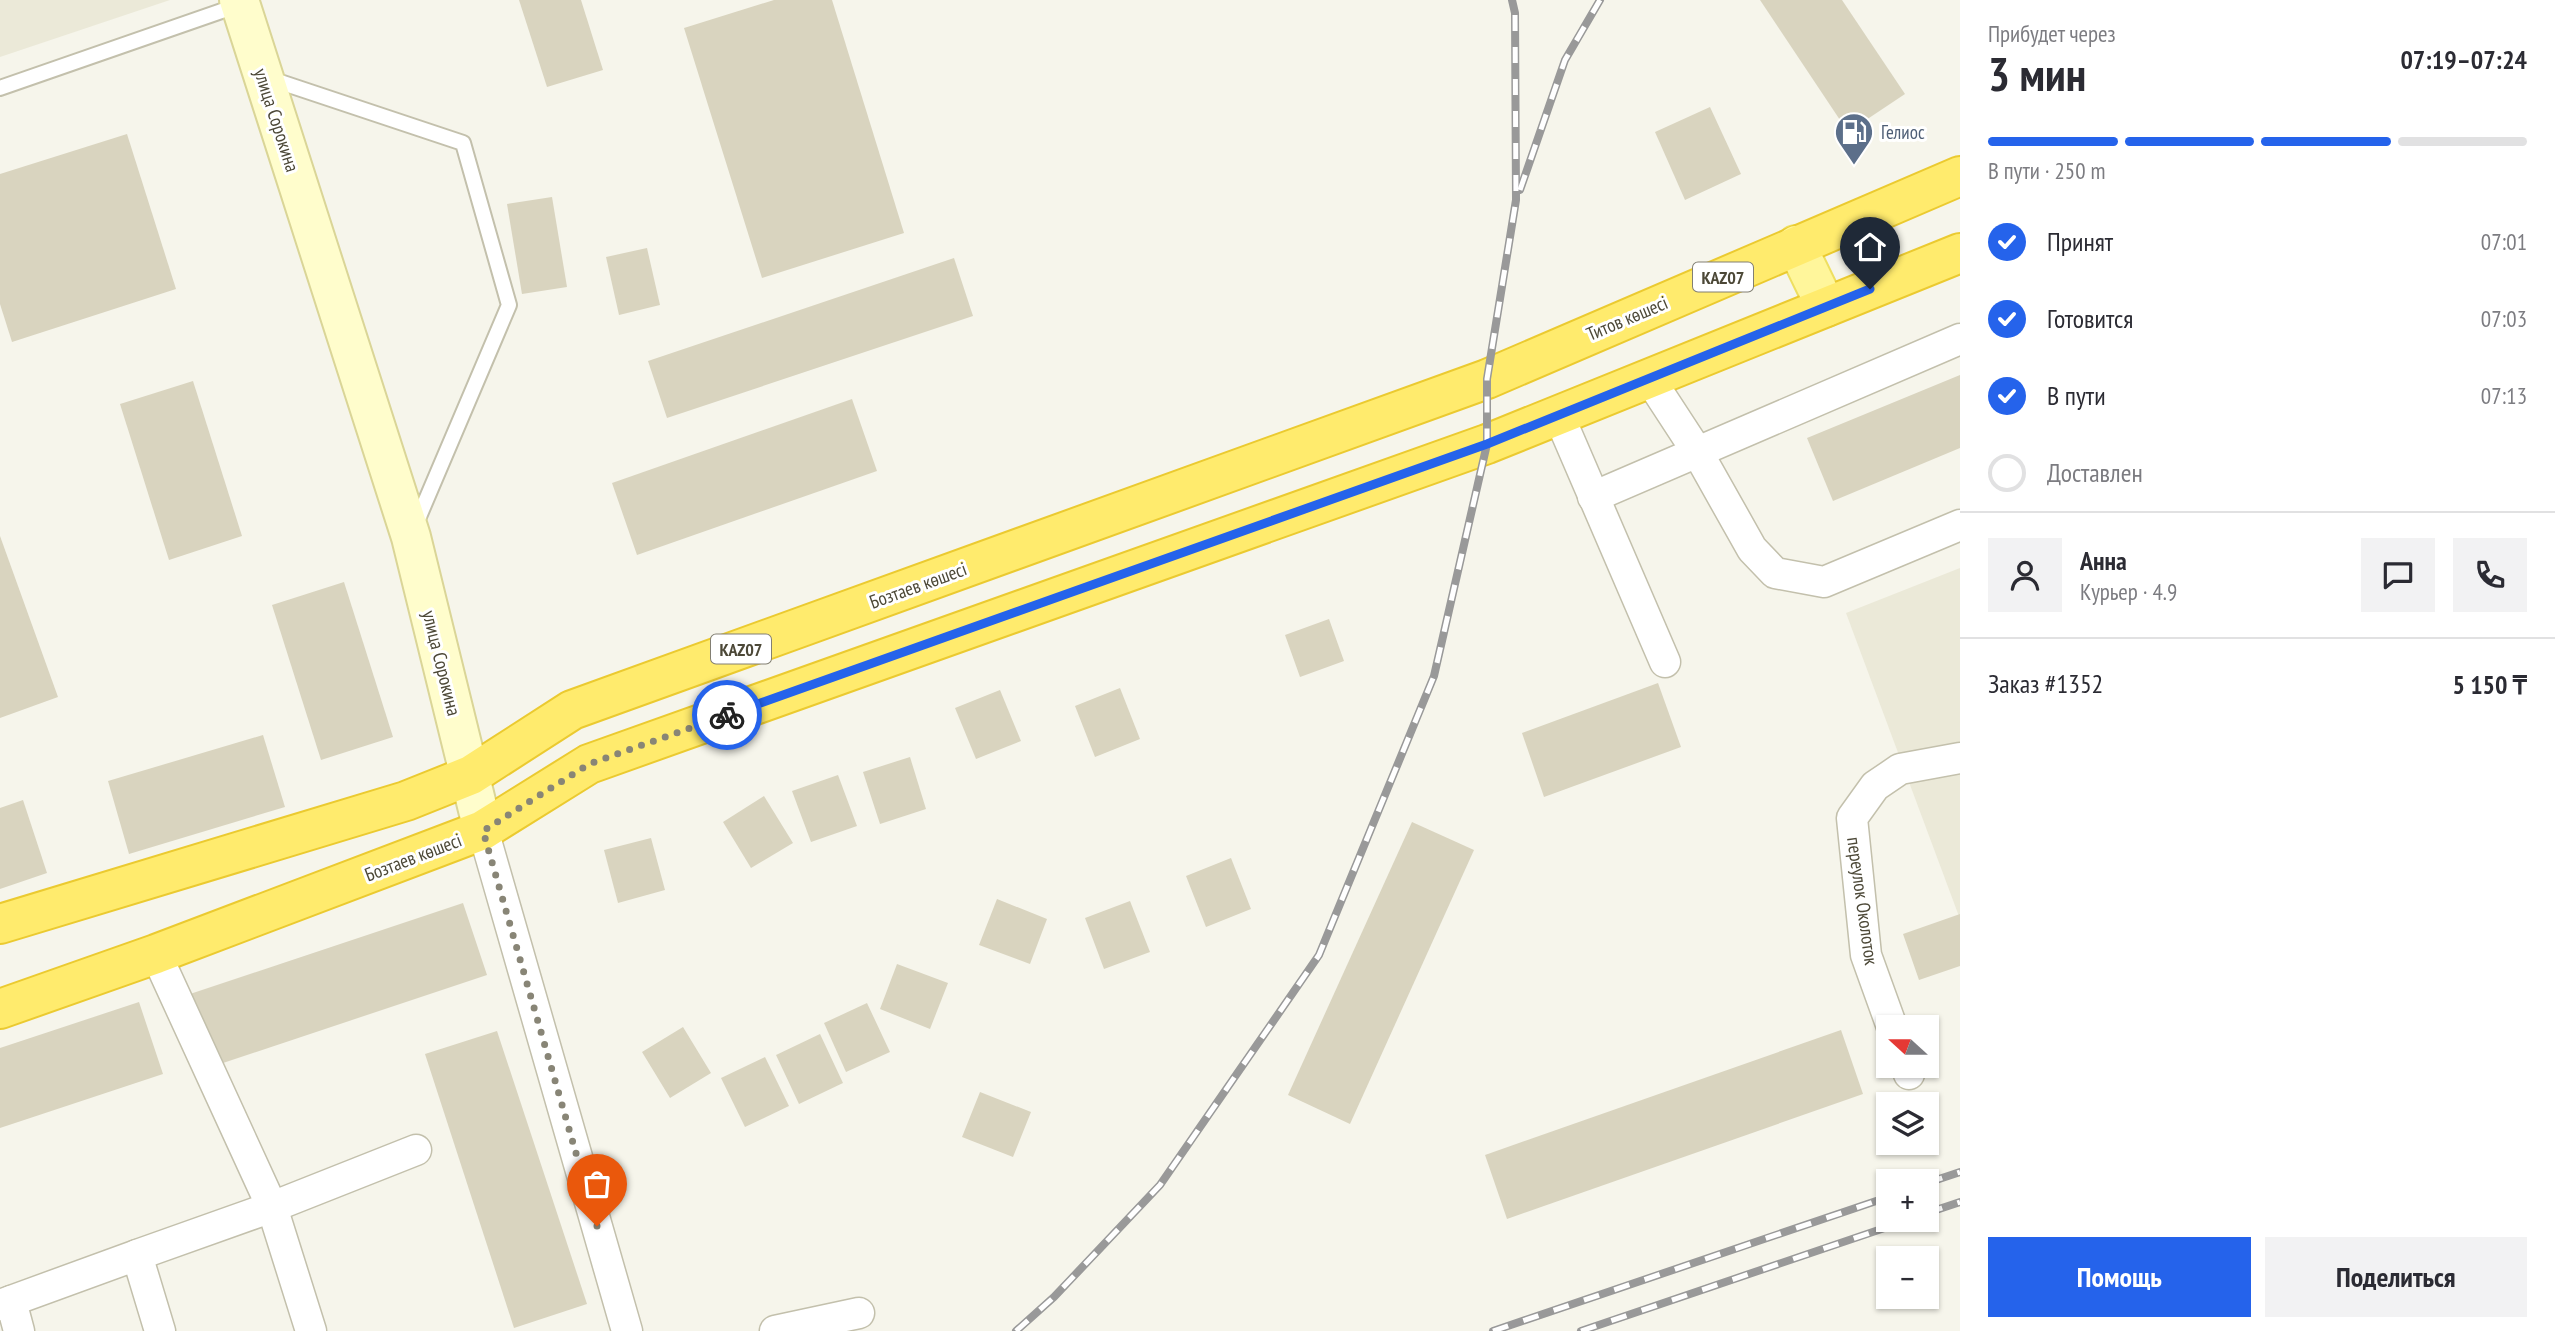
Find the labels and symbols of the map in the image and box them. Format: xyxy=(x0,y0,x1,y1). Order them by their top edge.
street label: улица Сорокина xyxy=(249,65,305,175)
fuel station icon: Гелиос xyxy=(1833,111,1875,166)
place label: Гелиос xyxy=(1881,120,1925,144)
pin xyxy=(1840,217,1900,289)
road number: KAZ07 xyxy=(1693,262,1753,292)
street label: Титов көшесі xyxy=(1583,290,1671,346)
street label: Бозтаев көшесі xyxy=(866,556,970,614)
street label: улица Сорокина xyxy=(417,608,467,718)
road number: KAZ07 xyxy=(711,634,771,664)
courier xyxy=(692,680,762,750)
street label: Бозтаев көшесі xyxy=(361,828,465,886)
street label: переулок Околоток xyxy=(1842,835,1884,967)
north arrow xyxy=(1876,1015,1939,1078)
pin xyxy=(567,1154,627,1226)

